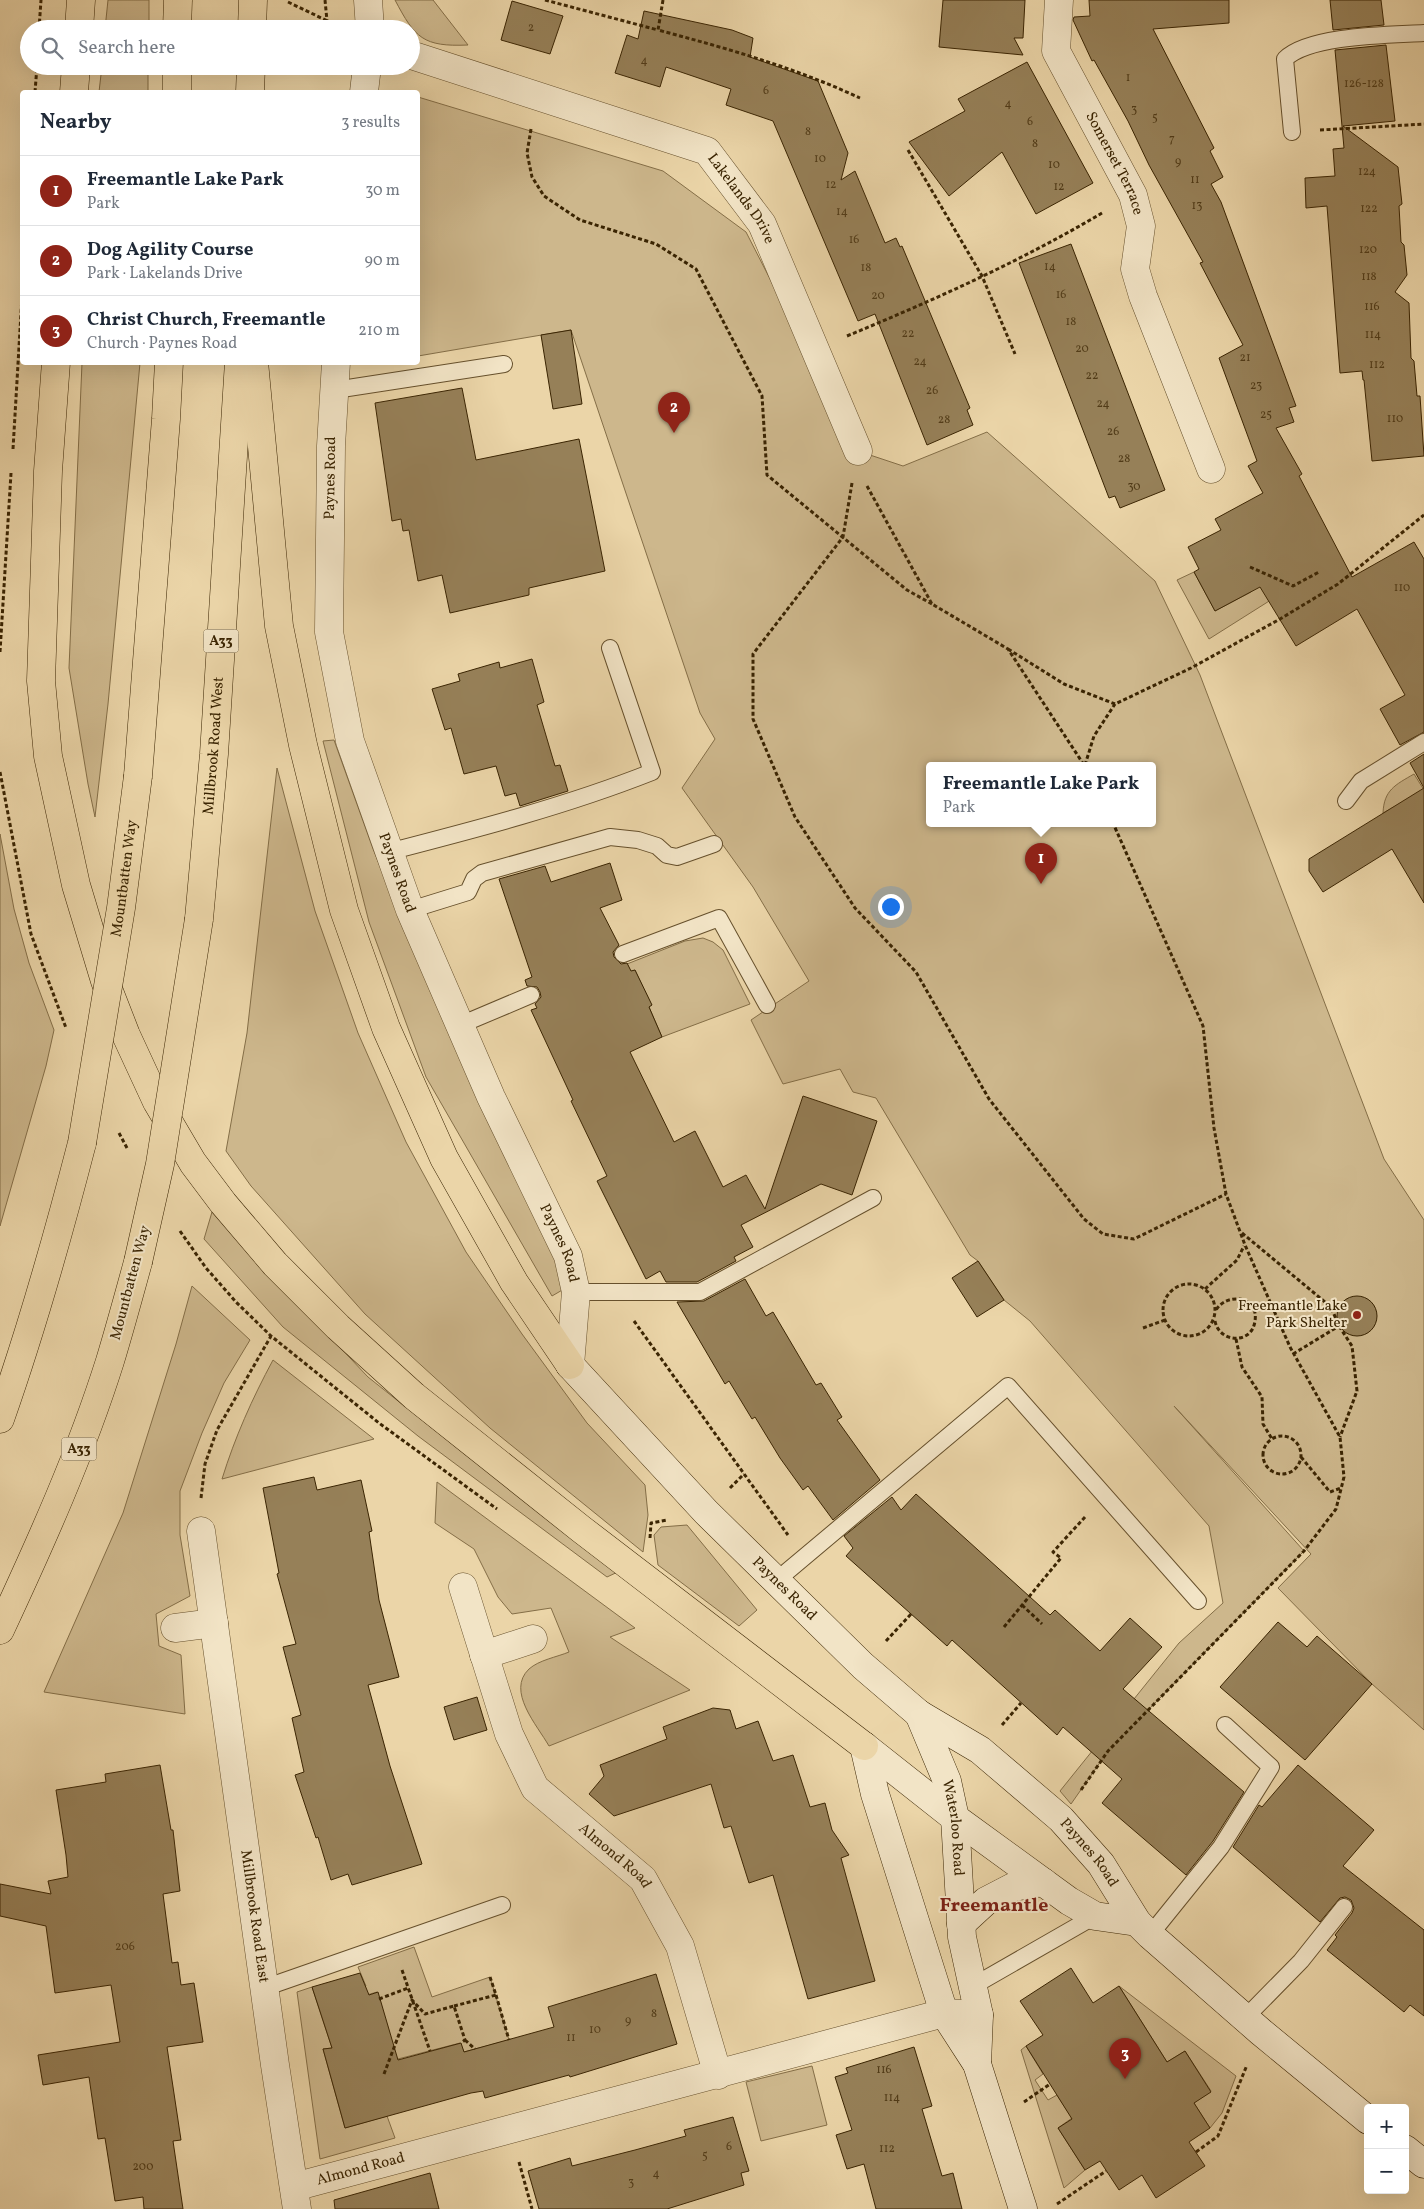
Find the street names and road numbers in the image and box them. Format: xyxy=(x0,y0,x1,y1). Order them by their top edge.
street label: Somerset Terrace xyxy=(1080,108,1148,217)
street label: Lakelands Drive xyxy=(702,149,780,247)
street label: Paynes Road xyxy=(320,436,342,520)
road number: A33 xyxy=(204,630,238,652)
street label: Millbrook Road West xyxy=(198,676,229,815)
street label: Mountbatten Way xyxy=(106,819,143,938)
street label: Paynes Road xyxy=(373,830,421,916)
street label: Paynes Road xyxy=(534,1200,584,1284)
street label: Mountbatten Way xyxy=(106,1223,156,1343)
road number: A33 xyxy=(62,1438,96,1460)
street label: Paynes Road xyxy=(747,1552,821,1626)
street label: Waterloo Road xyxy=(936,1778,969,1877)
street label: Paynes Road xyxy=(1055,1814,1123,1891)
street label: Almond Road xyxy=(574,1818,657,1892)
street label: Millbrook Road East xyxy=(235,1848,274,1984)
street label: Almond Road xyxy=(314,2147,407,2191)

